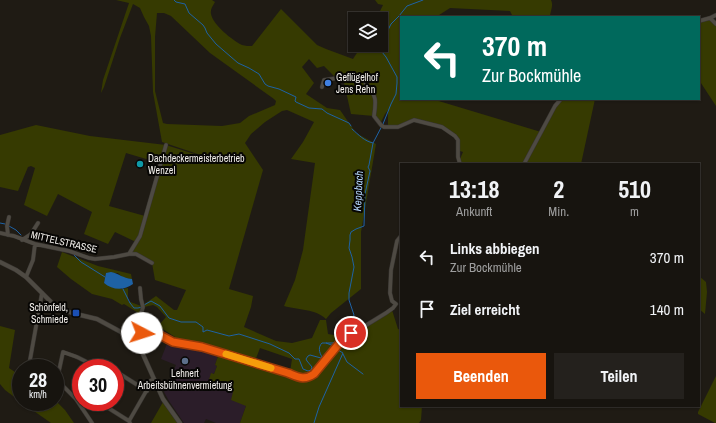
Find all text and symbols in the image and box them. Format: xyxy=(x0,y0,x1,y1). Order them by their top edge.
map controls xyxy=(348,12,388,52)
button: layers xyxy=(348,12,388,52)
text: 370 m xyxy=(482,27,547,65)
icon: left xyxy=(416,32,468,84)
text: Zur Bockmühle xyxy=(482,63,581,88)
place label: Geflügelhof Jens Rehn xyxy=(336,71,379,96)
marker: Geflügelhof Jens Rehn xyxy=(323,78,333,88)
place label: Dachdeckermeisterbetrieb Wenzel xyxy=(148,152,245,177)
marker: Dachdeckermeisterbetrieb Wenzel xyxy=(135,159,145,169)
water label: Keppbach xyxy=(350,170,366,212)
text: 13:18 xyxy=(449,173,499,205)
text: 2 xyxy=(553,173,564,205)
text: 510 xyxy=(618,173,651,205)
text: Ankunft xyxy=(456,203,492,220)
text: Min. xyxy=(548,203,569,220)
text: m xyxy=(630,203,639,220)
street label: MITTELSTRASSE xyxy=(30,228,98,256)
text: Links abbiegen xyxy=(450,238,540,259)
icon: left xyxy=(416,246,438,268)
text: 370 m xyxy=(650,247,684,268)
text: Zur Bockmühle xyxy=(450,259,522,276)
icon: arrive xyxy=(416,298,438,320)
text: Ziel erreicht xyxy=(450,299,520,320)
text: 140 m xyxy=(650,299,684,320)
place label: Schönfeld, Schmiede xyxy=(29,301,68,326)
marker: Schönfeld, Schmiede xyxy=(71,308,81,318)
position arrow xyxy=(121,312,163,354)
pin xyxy=(334,316,368,350)
icon: arrive xyxy=(340,322,362,344)
button: Beenden xyxy=(416,353,546,399)
button: Teilen xyxy=(554,353,684,399)
marker: Lehnert Arbeitsbühnenvermietung xyxy=(180,356,190,366)
speed limit sign: 30 xyxy=(72,359,124,411)
text: 28 xyxy=(29,366,47,393)
place label: Lehnert Arbeitsbühnenvermietung xyxy=(137,367,233,392)
text: km/h xyxy=(29,388,47,401)

